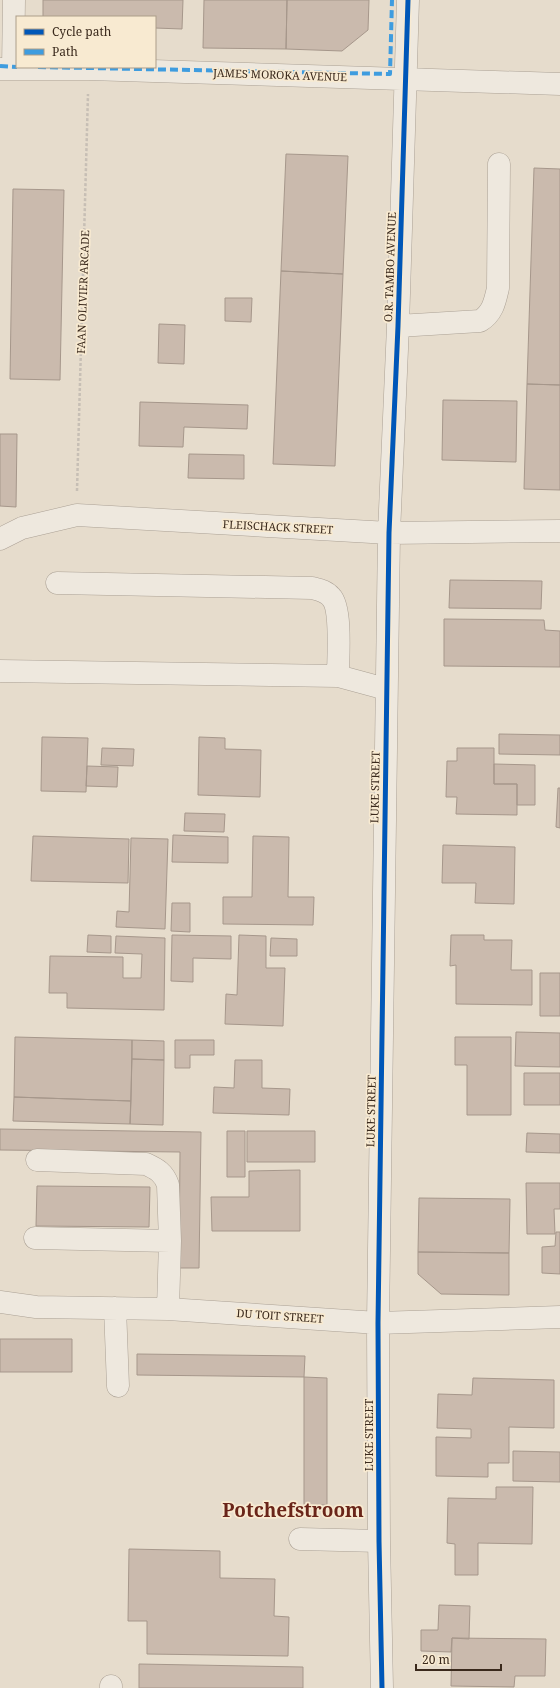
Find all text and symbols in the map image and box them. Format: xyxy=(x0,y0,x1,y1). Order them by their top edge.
legend xyxy=(16,16,156,68)
text: Cycle path xyxy=(52,23,112,40)
text: Path xyxy=(52,43,78,60)
street label: JAMES MOROKA AVENUE xyxy=(212,65,347,84)
street label: O.R. TAMBO AVENUE xyxy=(380,212,399,322)
street label: FAAN OLIVIER ARCADE xyxy=(73,230,92,354)
street label: FLEISCHACK STREET xyxy=(222,516,334,537)
street label: LUKE STREET xyxy=(366,750,383,823)
street label: LUKE STREET xyxy=(362,1074,379,1147)
street label: DU TOIT STREET xyxy=(236,1305,324,1326)
street label: LUKE STREET xyxy=(361,1399,376,1471)
district label: Potchefstroom xyxy=(222,1497,364,1523)
scale bar xyxy=(416,1646,501,1672)
text: 20 m xyxy=(422,1651,450,1668)

